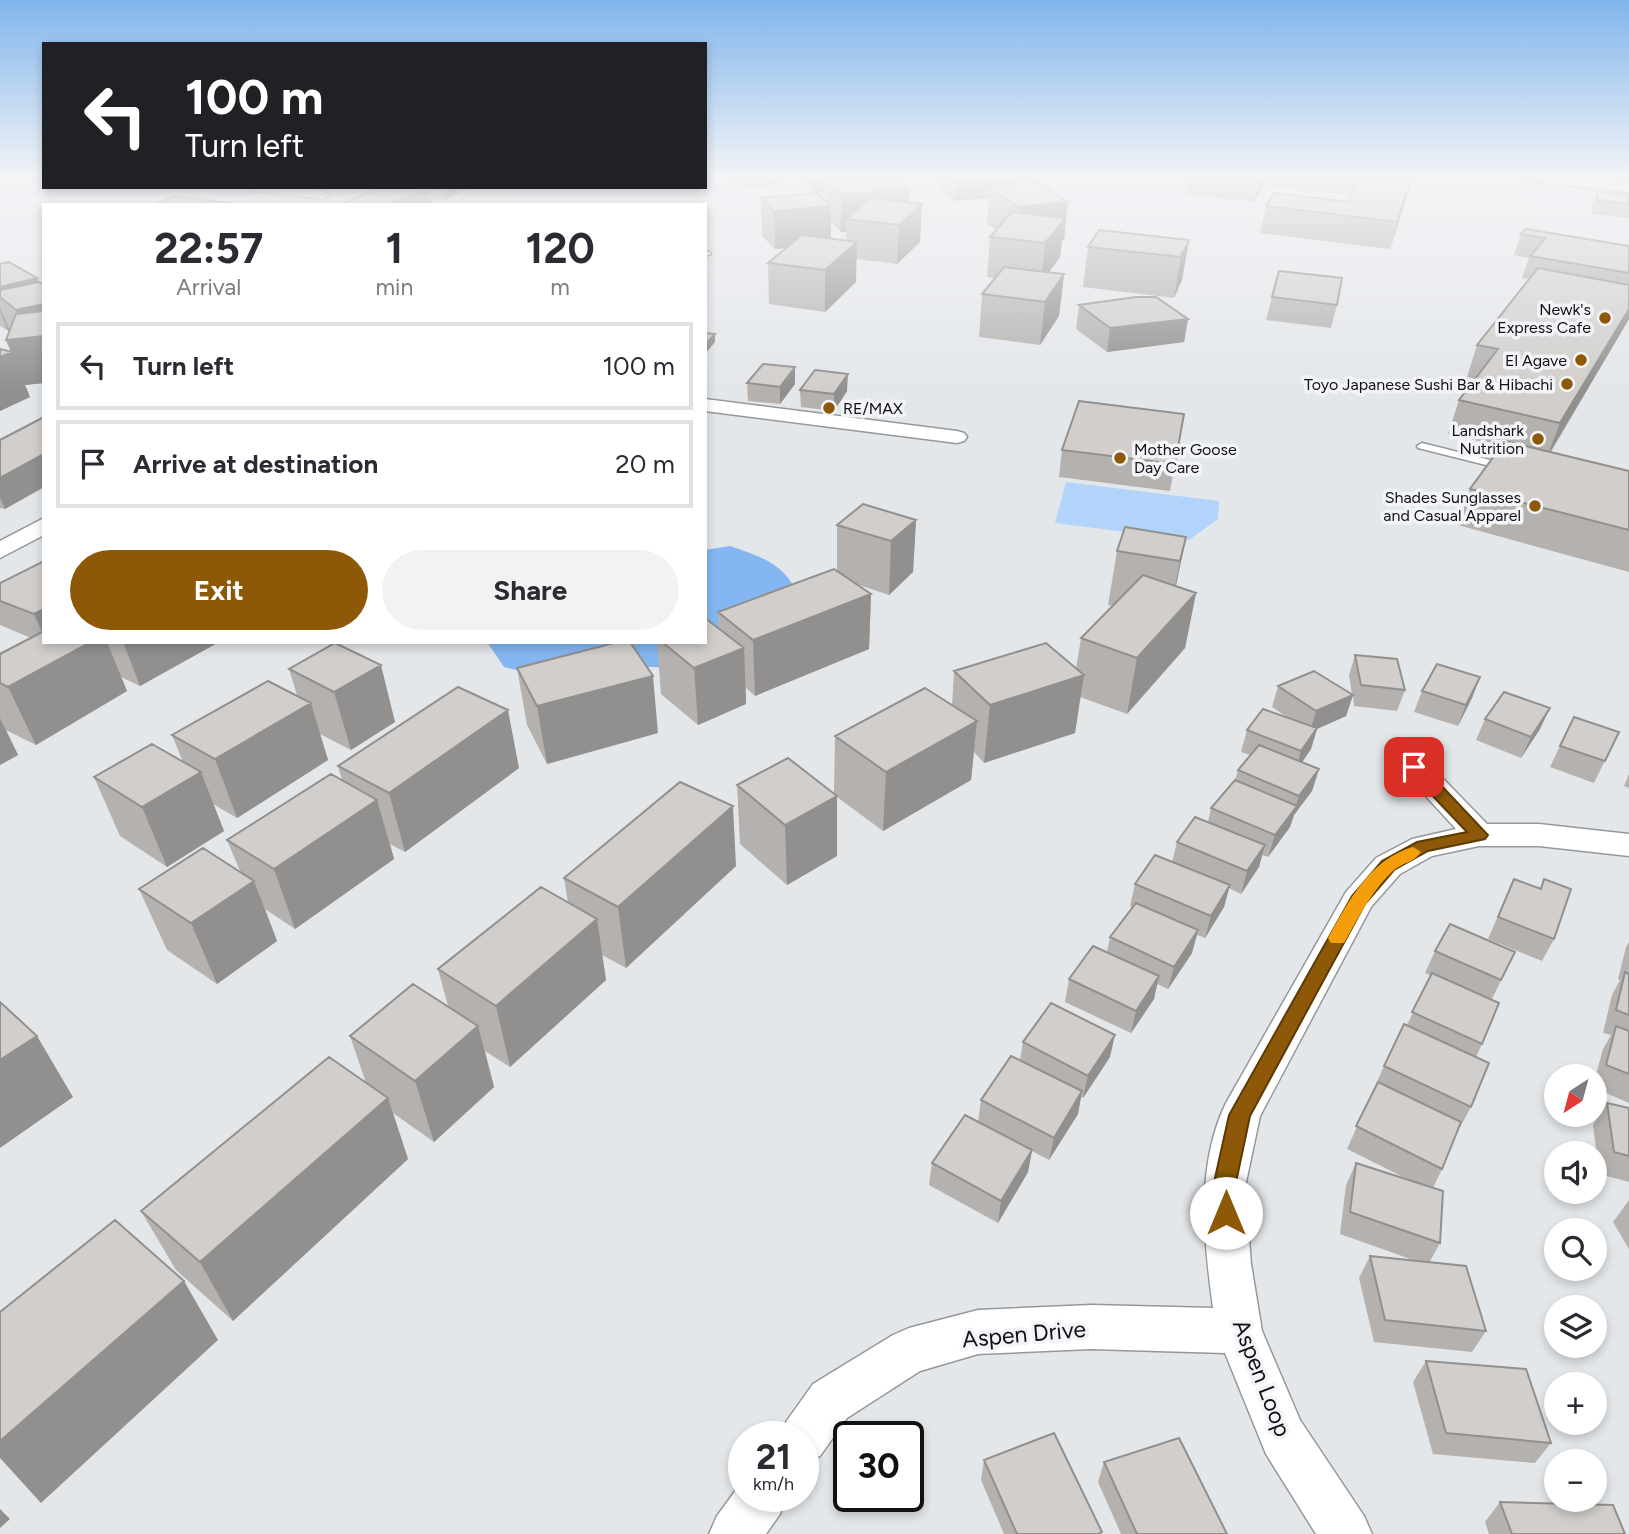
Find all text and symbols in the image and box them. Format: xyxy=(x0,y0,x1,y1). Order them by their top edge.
text: 100 m xyxy=(185,67,324,126)
icon: left xyxy=(70,70,161,161)
text: Turn left xyxy=(185,127,304,165)
text: 22:57 xyxy=(154,223,263,274)
text: 1 xyxy=(386,223,403,274)
text: 120 xyxy=(526,223,595,274)
text: Arrival xyxy=(176,273,241,301)
text: min xyxy=(376,273,413,301)
text: m xyxy=(550,273,570,301)
place label: Newk's Express Cafe xyxy=(1497,300,1591,337)
marker: Newk's Express Cafe xyxy=(1597,310,1613,326)
icon: left xyxy=(74,347,112,385)
text: Turn left xyxy=(133,350,234,382)
text: 100 m xyxy=(602,350,675,382)
place label: El Agave xyxy=(1505,351,1567,370)
marker: El Agave xyxy=(1573,352,1589,368)
place label: Toyo Japanese Sushi Bar & Hibachi xyxy=(1304,375,1553,394)
marker: Toyo Japanese Sushi Bar & Hibachi xyxy=(1559,376,1575,392)
place label: RE/MAX xyxy=(843,399,903,418)
marker: RE/MAX xyxy=(821,400,837,416)
place label: Landshark Nutrition xyxy=(1452,421,1524,458)
marker: Landshark Nutrition xyxy=(1530,431,1546,447)
place label: Mother Goose Day Care xyxy=(1134,440,1237,477)
icon: arrive xyxy=(74,445,112,483)
text: Arrive at destination xyxy=(133,448,378,480)
text: 20 m xyxy=(615,448,675,480)
marker: Mother Goose Day Care xyxy=(1112,450,1128,466)
place label: Shades Sunglasses and Casual Apparel xyxy=(1383,488,1521,525)
marker: Shades Sunglasses and Casual Apparel xyxy=(1527,498,1543,514)
button: Exit xyxy=(70,550,368,630)
button: Share xyxy=(382,550,679,630)
pin xyxy=(1384,737,1444,797)
icon: arrive xyxy=(1395,748,1433,786)
north arrow xyxy=(1544,1064,1606,1127)
map controls xyxy=(1544,1064,1607,1512)
button: sound xyxy=(1544,1141,1607,1204)
position arrow xyxy=(1189,1176,1263,1250)
button: search xyxy=(1544,1218,1607,1281)
button: layers xyxy=(1544,1295,1607,1358)
street label: Aspen Drive xyxy=(961,1315,1087,1353)
street label: Aspen Loop xyxy=(1227,1315,1297,1441)
button: + xyxy=(1544,1372,1607,1435)
speed limit sign: 30 xyxy=(833,1421,924,1512)
text: 21 xyxy=(756,1436,791,1478)
button: − xyxy=(1544,1449,1607,1512)
text: km/h xyxy=(753,1473,794,1495)

